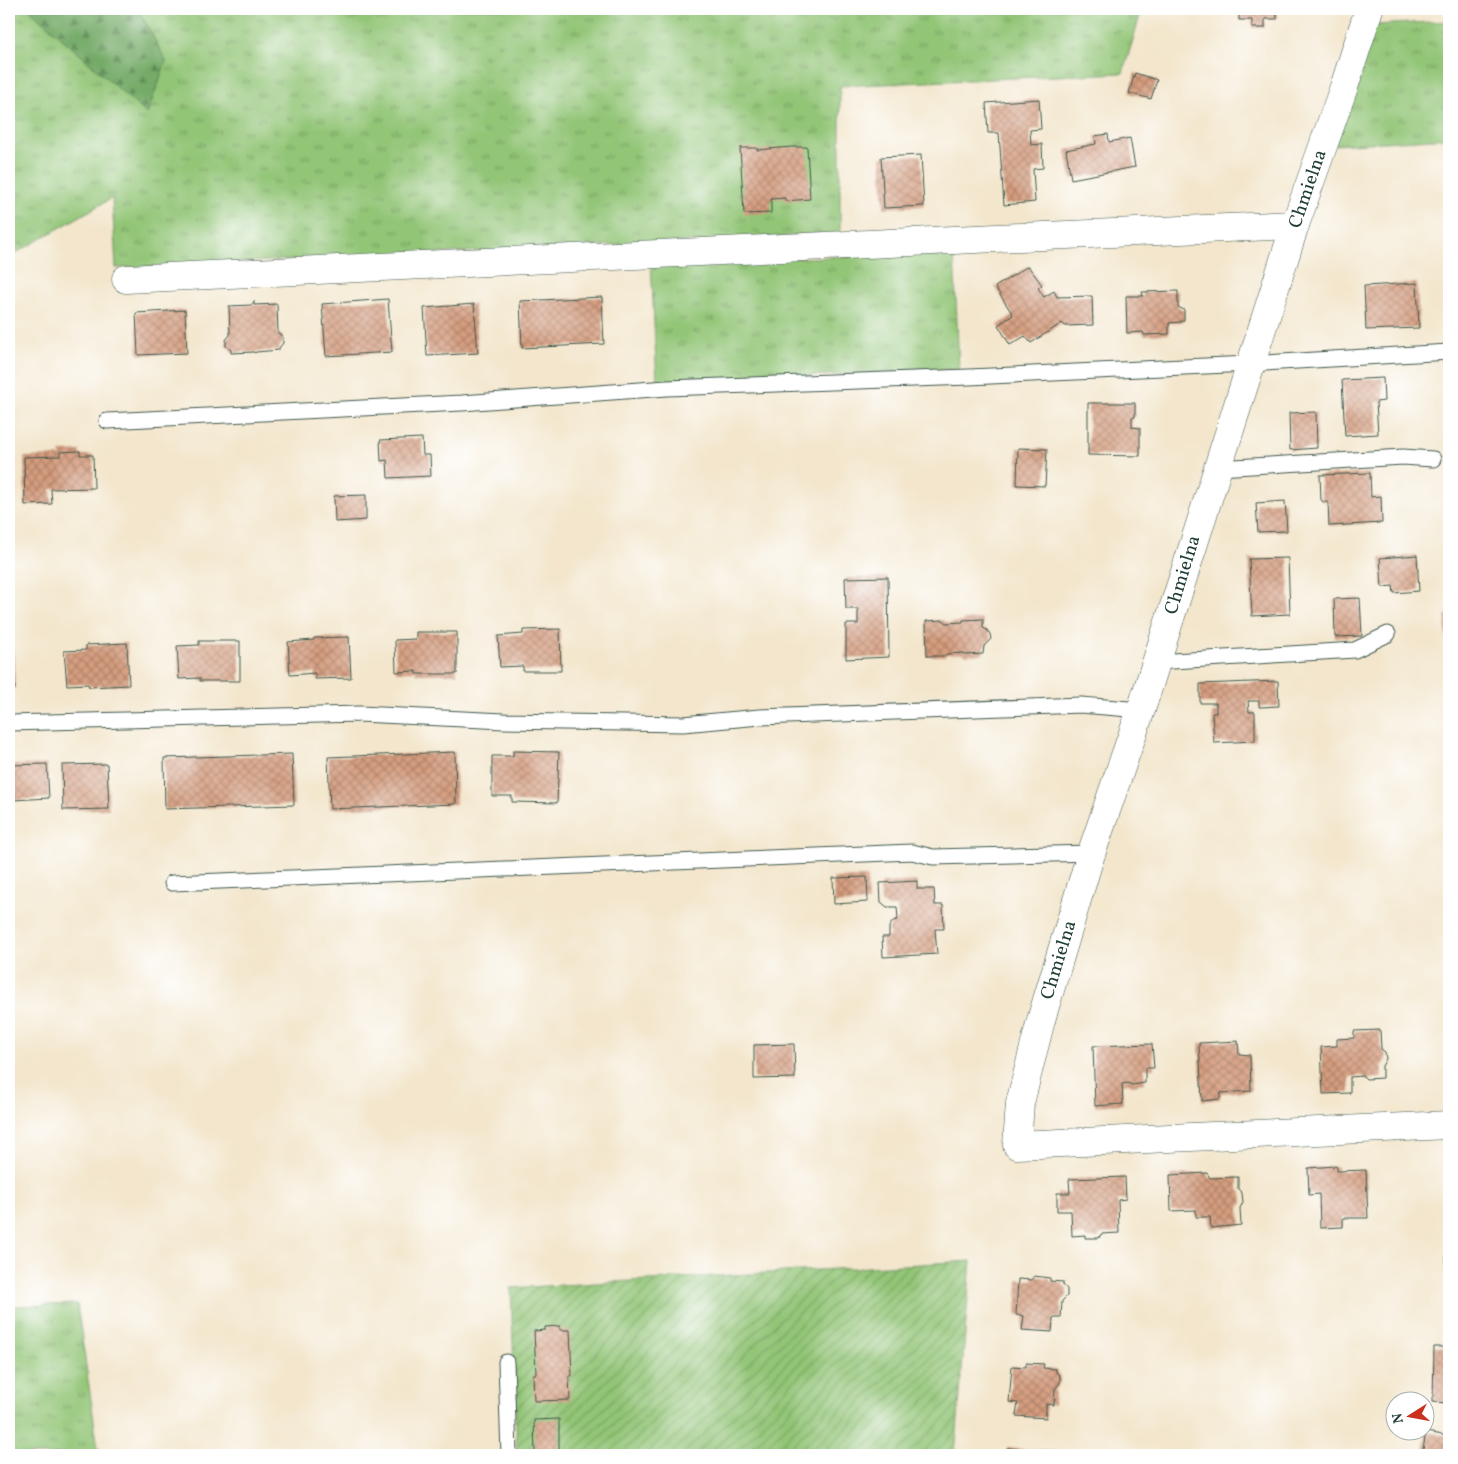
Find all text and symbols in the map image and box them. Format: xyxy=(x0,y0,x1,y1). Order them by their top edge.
street label: Chmielna xyxy=(1282,146,1334,232)
street label: Chmielna xyxy=(1159,532,1207,618)
street label: Chmielna xyxy=(1035,917,1083,1003)
north arrow xyxy=(1386,1392,1436,1442)
text: N xyxy=(1388,1411,1409,1425)

